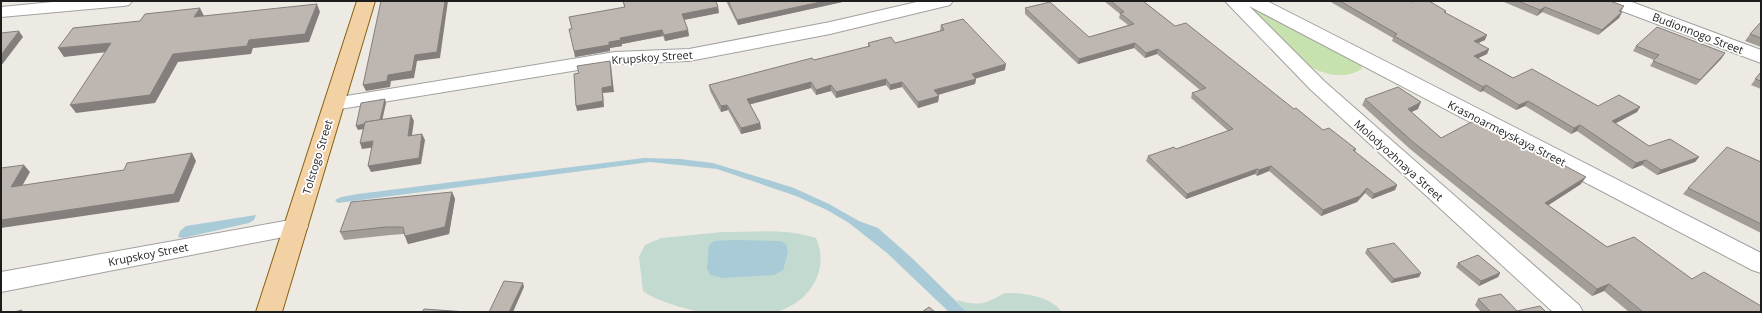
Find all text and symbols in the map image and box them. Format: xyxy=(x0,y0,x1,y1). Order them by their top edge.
street label: Budionnogo Street xyxy=(1650,9,1746,57)
street label: Krupskoy Street xyxy=(611,47,693,67)
street label: Krasnoarmeyskaya Street xyxy=(1445,97,1569,169)
street label: Molodyozhnaya Street xyxy=(1351,116,1447,204)
street label: Tolstogo Street xyxy=(299,118,336,196)
street label: Krupskoy Street xyxy=(107,239,189,269)

